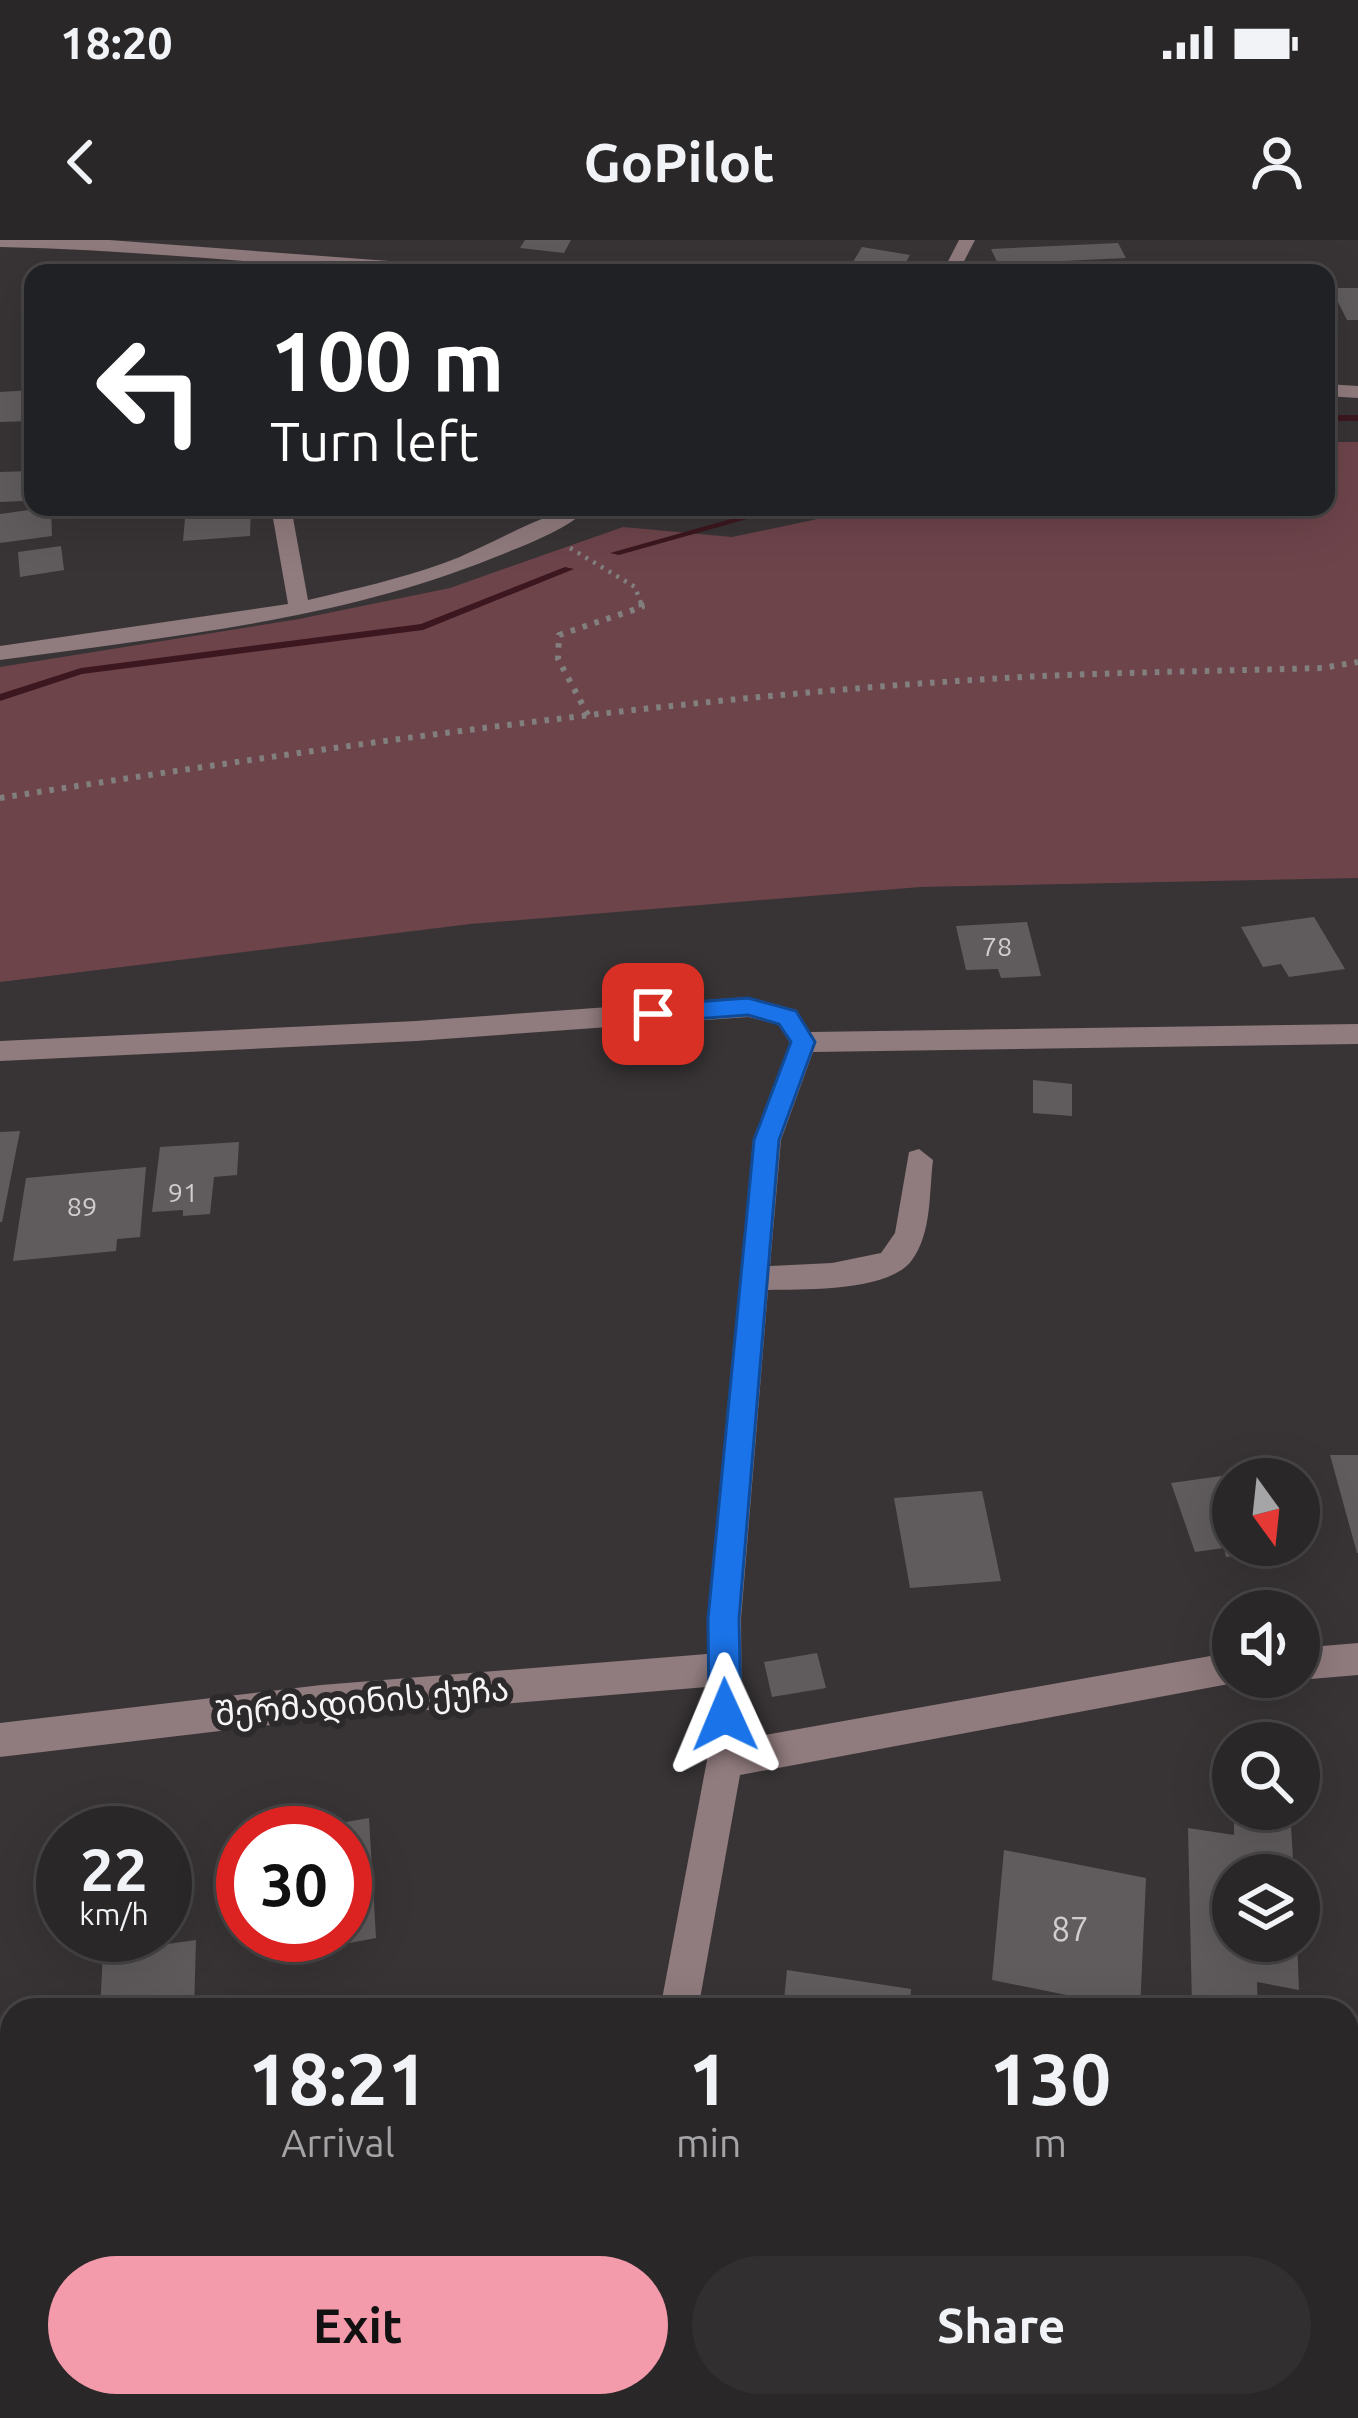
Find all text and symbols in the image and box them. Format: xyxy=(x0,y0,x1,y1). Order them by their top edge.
text: 18:20 xyxy=(60,17,173,68)
icon: back xyxy=(48,129,114,195)
icon: person xyxy=(1244,129,1310,195)
text: GoPilot xyxy=(583,132,775,192)
icon: left xyxy=(72,312,228,468)
text: 100 m xyxy=(270,313,504,407)
text: Turn left xyxy=(270,411,479,471)
house number: 78 xyxy=(982,931,1012,961)
pin xyxy=(602,963,704,1065)
icon: arrive xyxy=(620,981,686,1047)
house number: 91 xyxy=(168,1177,198,1207)
house number: 89 xyxy=(67,1191,97,1221)
north arrow xyxy=(1212,1458,1320,1566)
map controls xyxy=(1212,1458,1320,1962)
button: sound xyxy=(1212,1590,1320,1698)
position arrow xyxy=(662,1652,788,1778)
street label: შერმადინის ქუჩა xyxy=(214,1669,511,1735)
button: search xyxy=(1212,1722,1320,1830)
speed limit sign: 30 xyxy=(216,1806,372,1962)
text: 22 xyxy=(80,1835,148,1902)
button: layers xyxy=(1212,1854,1320,1962)
text: km/h xyxy=(79,1897,149,1931)
house number: 87 xyxy=(1051,1910,1089,1947)
text: 18:21 xyxy=(248,2038,428,2119)
text: 1 xyxy=(688,2038,729,2119)
text: 130 xyxy=(989,2038,1111,2119)
text: Arrival xyxy=(281,2121,395,2164)
text: min xyxy=(676,2121,741,2164)
text: m xyxy=(1033,2121,1067,2164)
button: Exit xyxy=(48,2256,668,2394)
button: Share xyxy=(692,2256,1311,2394)

